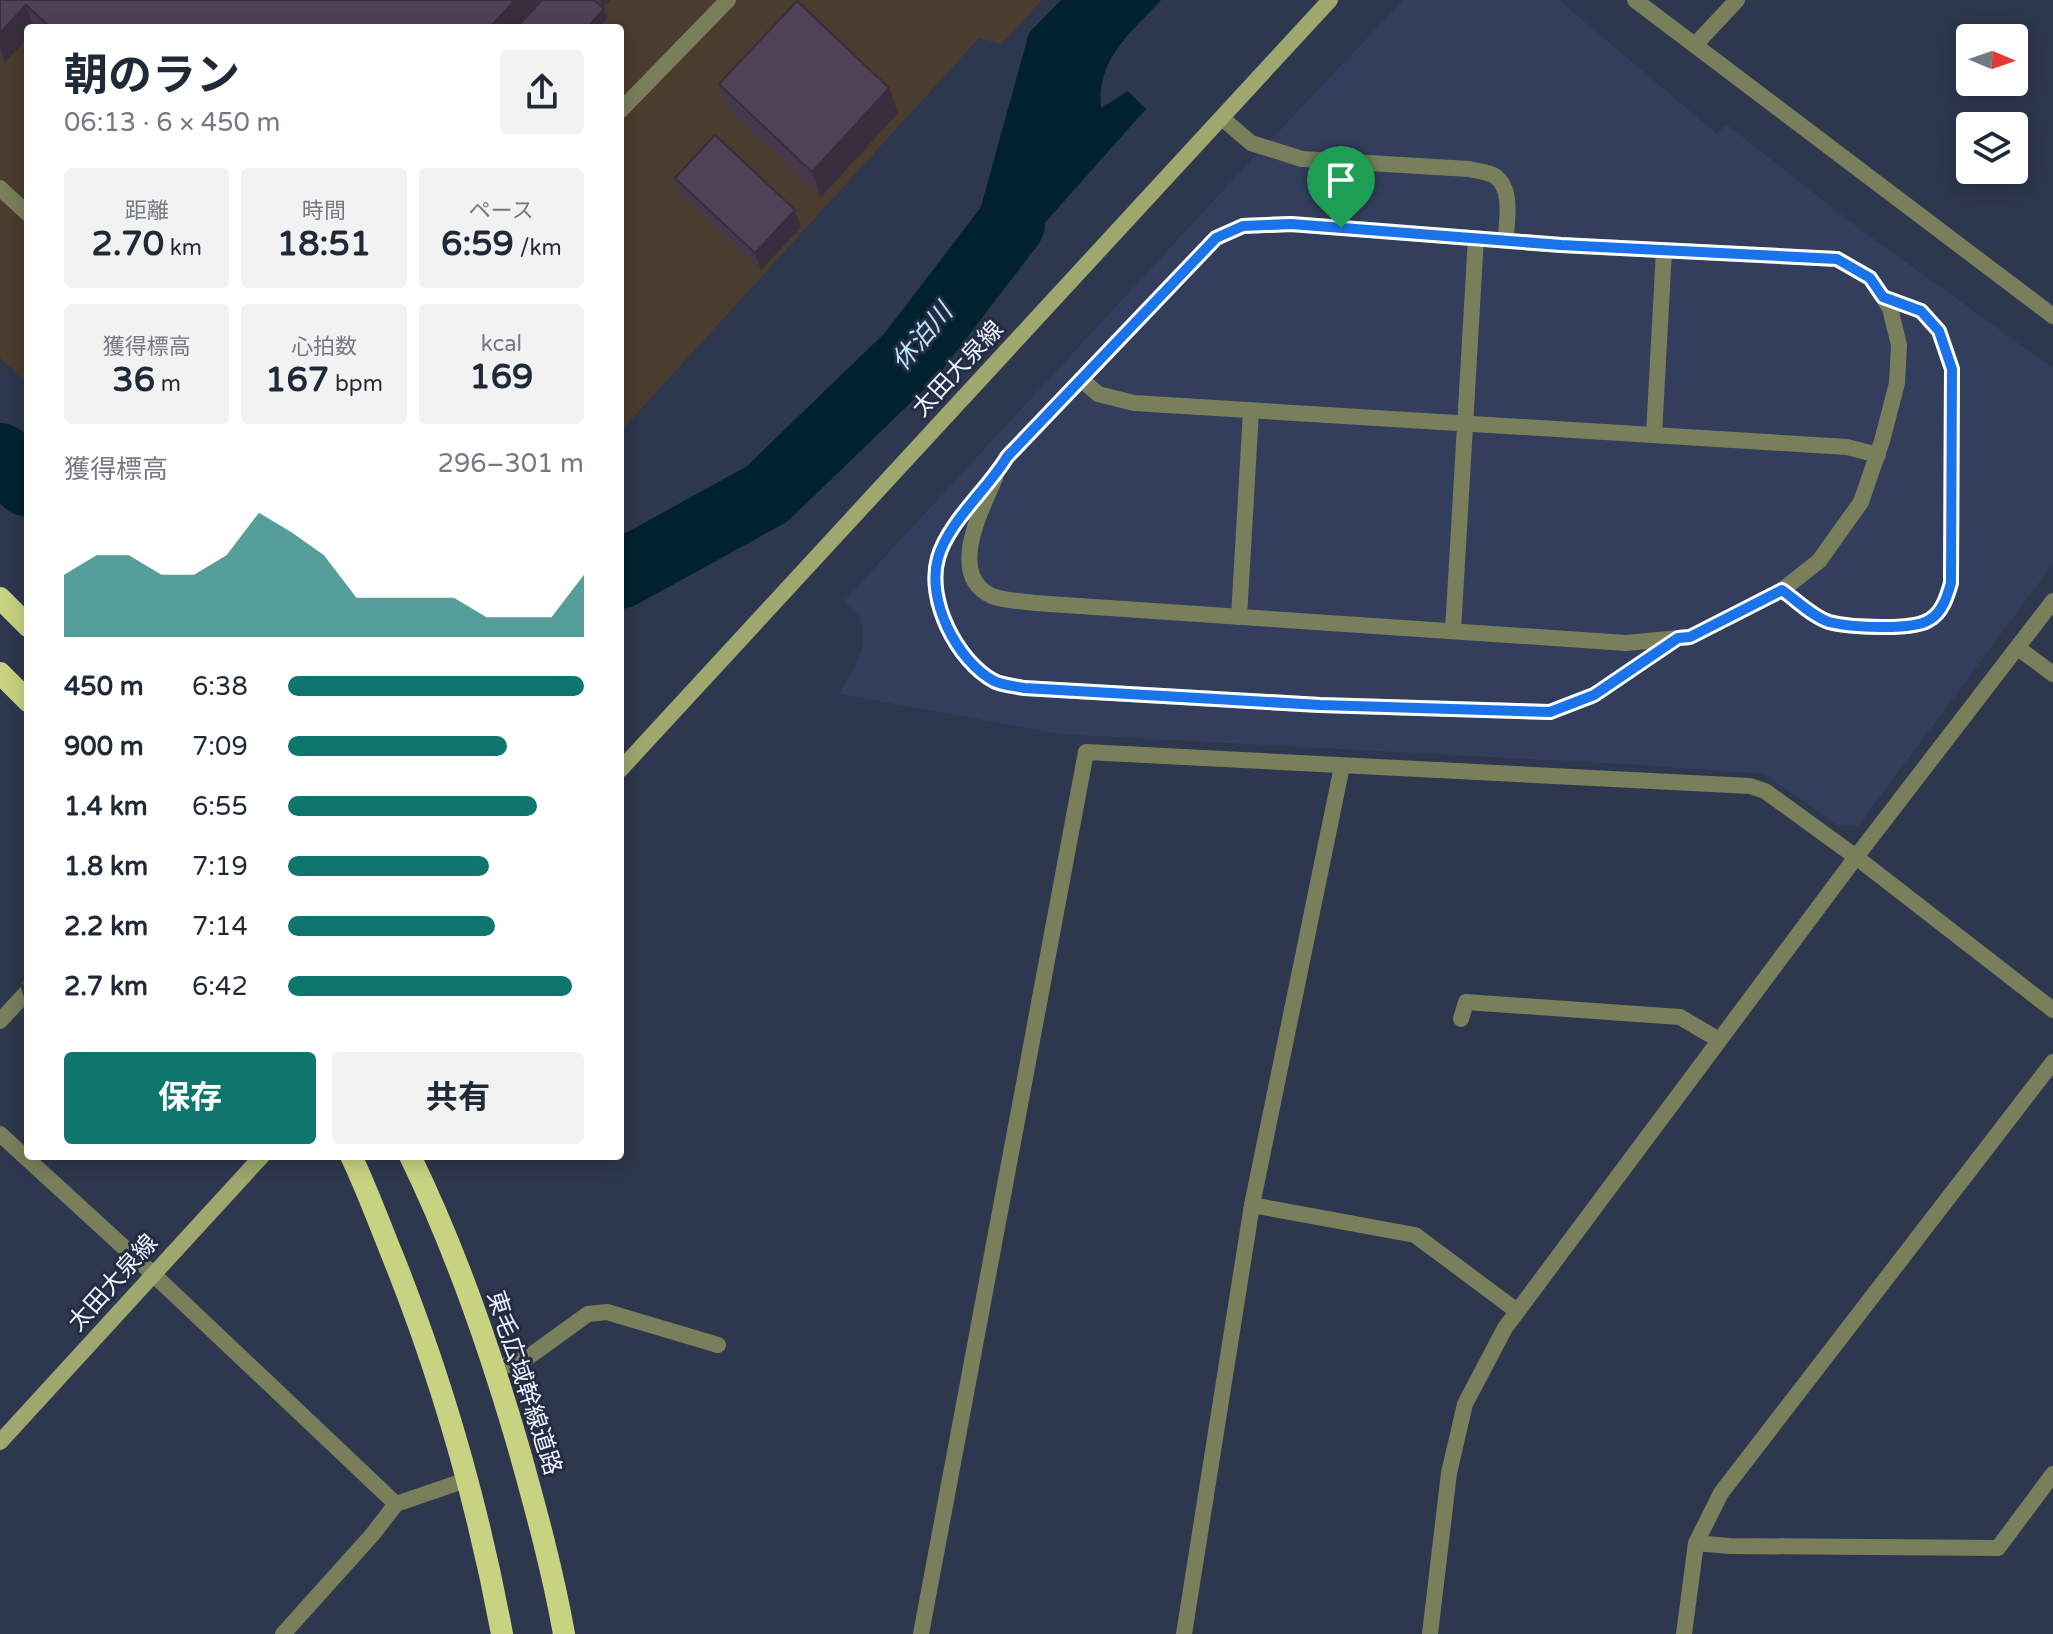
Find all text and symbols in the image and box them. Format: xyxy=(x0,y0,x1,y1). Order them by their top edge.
north arrow xyxy=(1956,24,2028,96)
map controls xyxy=(1956,24,2028,184)
text: 朝のラン xyxy=(64,50,240,103)
button: share xyxy=(500,50,584,134)
text: 06:13 · 6 × 450 m xyxy=(64,107,280,138)
button: layers xyxy=(1956,112,2028,184)
pin xyxy=(1307,146,1375,228)
icon: arrive xyxy=(1319,158,1363,202)
text: 距離 xyxy=(125,198,169,224)
text: 時間 xyxy=(302,198,346,224)
text: ペース xyxy=(469,198,534,224)
text: 2.70 xyxy=(91,224,164,265)
text: 18:51 xyxy=(277,224,371,265)
text: 6:59 xyxy=(441,224,514,265)
text: km xyxy=(164,235,202,261)
text: /km xyxy=(514,235,562,261)
water label: 休泊川 xyxy=(885,295,961,377)
street label: 太田大泉線 xyxy=(906,315,1010,423)
text: kcal xyxy=(481,331,522,357)
text: 獲得標高 xyxy=(103,334,191,360)
text: 心拍数 xyxy=(291,334,357,360)
text: 169 xyxy=(469,357,533,398)
text: 36 xyxy=(112,360,155,401)
text: 167 xyxy=(265,360,329,401)
text: m xyxy=(155,371,181,397)
text: bpm xyxy=(329,371,383,397)
text: 296–301 m xyxy=(438,448,584,479)
text: 獲得標高 xyxy=(64,454,168,485)
text: 450 m xyxy=(64,671,144,702)
text: 6:38 xyxy=(192,671,248,702)
text: 900 m xyxy=(64,731,144,762)
text: 7:09 xyxy=(192,731,248,762)
text: 1.4 km xyxy=(64,791,148,822)
text: 6:55 xyxy=(192,791,248,822)
text: 1.8 km xyxy=(64,851,148,882)
text: 7:19 xyxy=(192,851,248,882)
text: 2.2 km xyxy=(64,911,148,942)
text: 7:14 xyxy=(192,911,248,942)
text: 2.7 km xyxy=(64,971,148,1002)
text: 6:42 xyxy=(192,971,248,1002)
button: 保存 xyxy=(64,1052,316,1144)
button: 共有 xyxy=(332,1052,584,1144)
street label: 太田大泉線 xyxy=(62,1229,164,1337)
street label: 東毛広域幹線道路 xyxy=(481,1287,567,1479)

